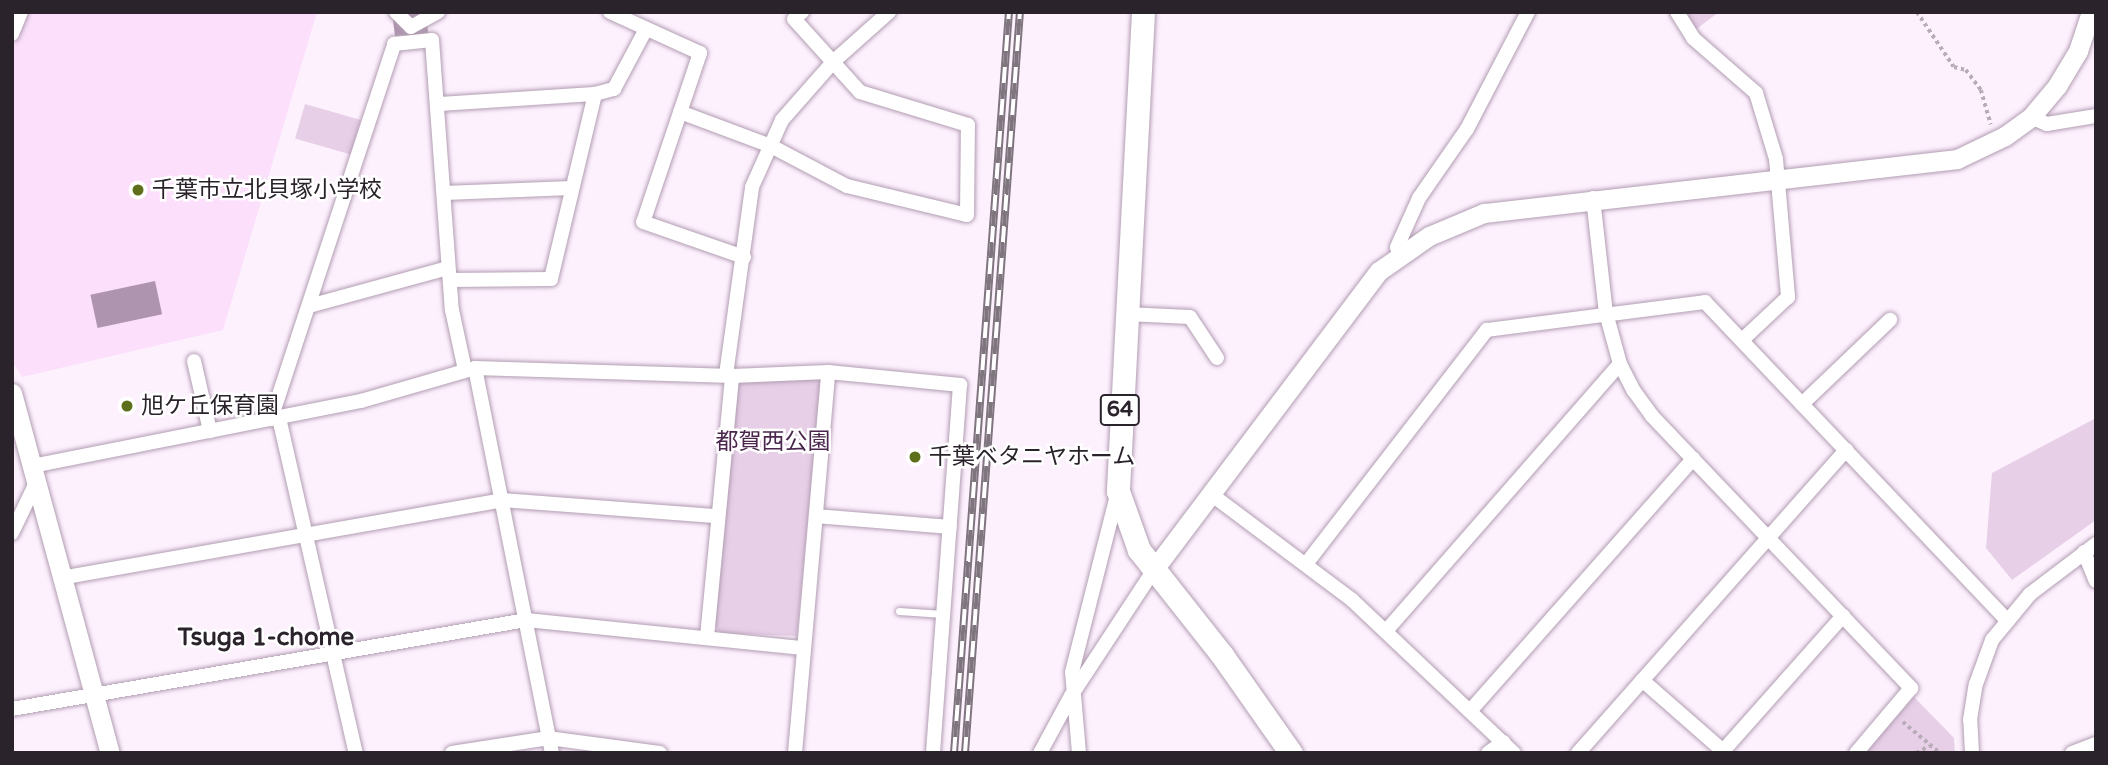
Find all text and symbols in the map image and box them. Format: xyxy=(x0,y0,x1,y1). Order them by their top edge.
place label: 千葉市立北貝塚小学校 xyxy=(152,176,382,204)
marker: 千葉市立北貝塚小学校 xyxy=(130,182,146,198)
place label: 旭ケ丘保育園 xyxy=(141,392,279,420)
road number: 64 xyxy=(1099,392,1141,428)
marker: 旭ケ丘保育園 xyxy=(119,398,135,414)
park label: 都賀西公園 xyxy=(716,428,830,456)
place label: 千葉ベタニヤホーム xyxy=(929,443,1136,471)
marker: 千葉ベタニヤホーム xyxy=(907,449,923,465)
district label: Tsuga 1-chome xyxy=(178,624,354,652)

